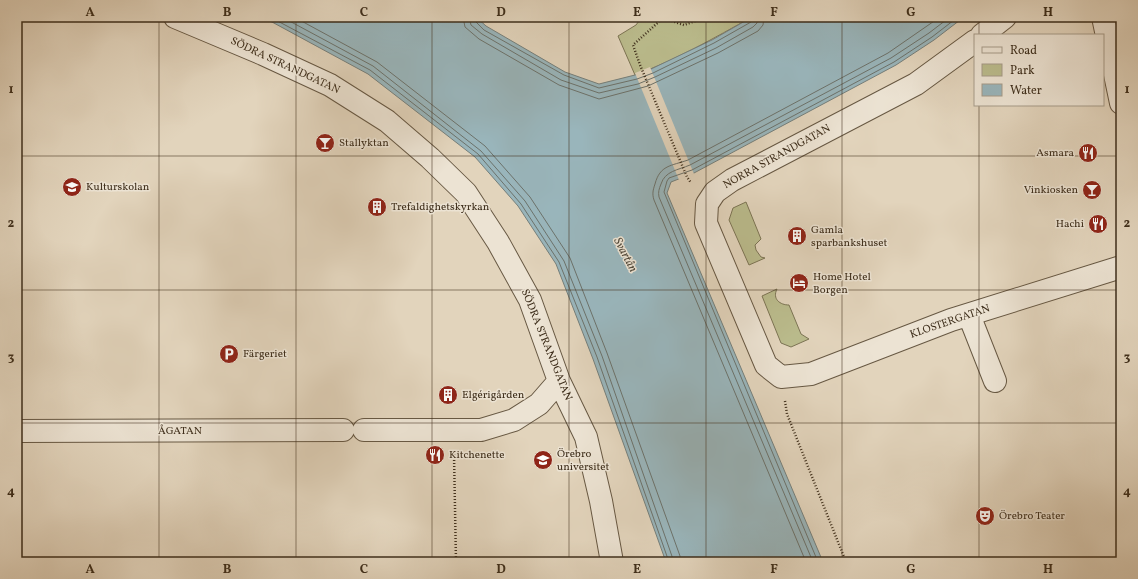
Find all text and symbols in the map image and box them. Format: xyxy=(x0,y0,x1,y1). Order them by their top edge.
text: A xyxy=(85,4,95,22)
text: B xyxy=(223,4,232,22)
text: C xyxy=(360,4,368,22)
text: D xyxy=(496,4,506,22)
text: E xyxy=(633,4,641,22)
text: F xyxy=(770,4,778,22)
text: G xyxy=(906,4,916,22)
text: H xyxy=(1043,4,1053,22)
street label: SÖDRA STRANDGATAN xyxy=(228,34,342,98)
legend xyxy=(974,34,1104,106)
text: Road xyxy=(1010,43,1037,59)
text: Park xyxy=(1010,63,1035,79)
text: 1 xyxy=(8,81,14,99)
text: 1 xyxy=(1124,81,1130,99)
text: Water xyxy=(1010,83,1042,99)
street label: NORRA STRANDGATAN xyxy=(721,121,833,193)
bar icon: Stallyktan xyxy=(314,132,336,154)
place label: Stallyktan xyxy=(339,136,389,151)
restaurant icon: Asmara xyxy=(1077,142,1099,164)
place label: Asmara xyxy=(1036,146,1075,161)
school or university icon: Kulturskolan xyxy=(61,176,83,198)
bar icon: Vinkiosken xyxy=(1081,179,1103,201)
place label: Kulturskolan xyxy=(86,180,150,195)
place label: Vinkiosken xyxy=(1024,183,1078,198)
building icon: Trefaldighetskyrkan xyxy=(366,196,388,218)
place label: Trefaldighetskyrkan xyxy=(391,200,490,215)
restaurant icon: Hachi xyxy=(1087,213,1109,235)
text: 2 xyxy=(8,215,15,233)
text: 2 xyxy=(1124,215,1131,233)
place label: Hachi xyxy=(1056,217,1084,232)
place label: Gamla sparbankshuset xyxy=(811,223,888,251)
building icon: Gamla sparbankshuset xyxy=(786,225,808,247)
water label: Svartån xyxy=(609,235,641,275)
place label: Home Hotel Borgen xyxy=(813,270,871,298)
hotel icon: Home Hotel Borgen xyxy=(788,272,810,294)
street label: SÖDRA STRANDGATAN xyxy=(517,287,575,403)
street label: KLOSTERGATAN xyxy=(908,301,992,343)
parking icon: Färgeriet xyxy=(218,343,240,365)
place label: Färgeriet xyxy=(243,347,287,362)
text: 3 xyxy=(8,349,15,367)
text: 3 xyxy=(1124,349,1131,367)
building icon: Elgérigården xyxy=(437,384,459,406)
place label: Elgérigården xyxy=(462,388,525,403)
street label: ÅGATAN xyxy=(158,424,202,439)
restaurant icon: Kitchenette xyxy=(424,444,446,466)
place label: Örebro universitet xyxy=(557,447,610,475)
place label: Kitchenette xyxy=(449,448,504,463)
school or university icon: Örebro universitet xyxy=(532,449,554,471)
text: 4 xyxy=(7,483,15,501)
text: 4 xyxy=(1123,483,1131,501)
theatre icon: Örebro Teater xyxy=(974,505,996,527)
place label: Örebro Teater xyxy=(999,509,1065,524)
text: A xyxy=(85,561,95,579)
text: B xyxy=(223,561,232,579)
text: C xyxy=(360,561,368,579)
text: D xyxy=(496,561,506,579)
text: E xyxy=(633,561,641,579)
text: F xyxy=(770,561,778,579)
text: G xyxy=(906,561,916,579)
text: H xyxy=(1043,561,1053,579)

